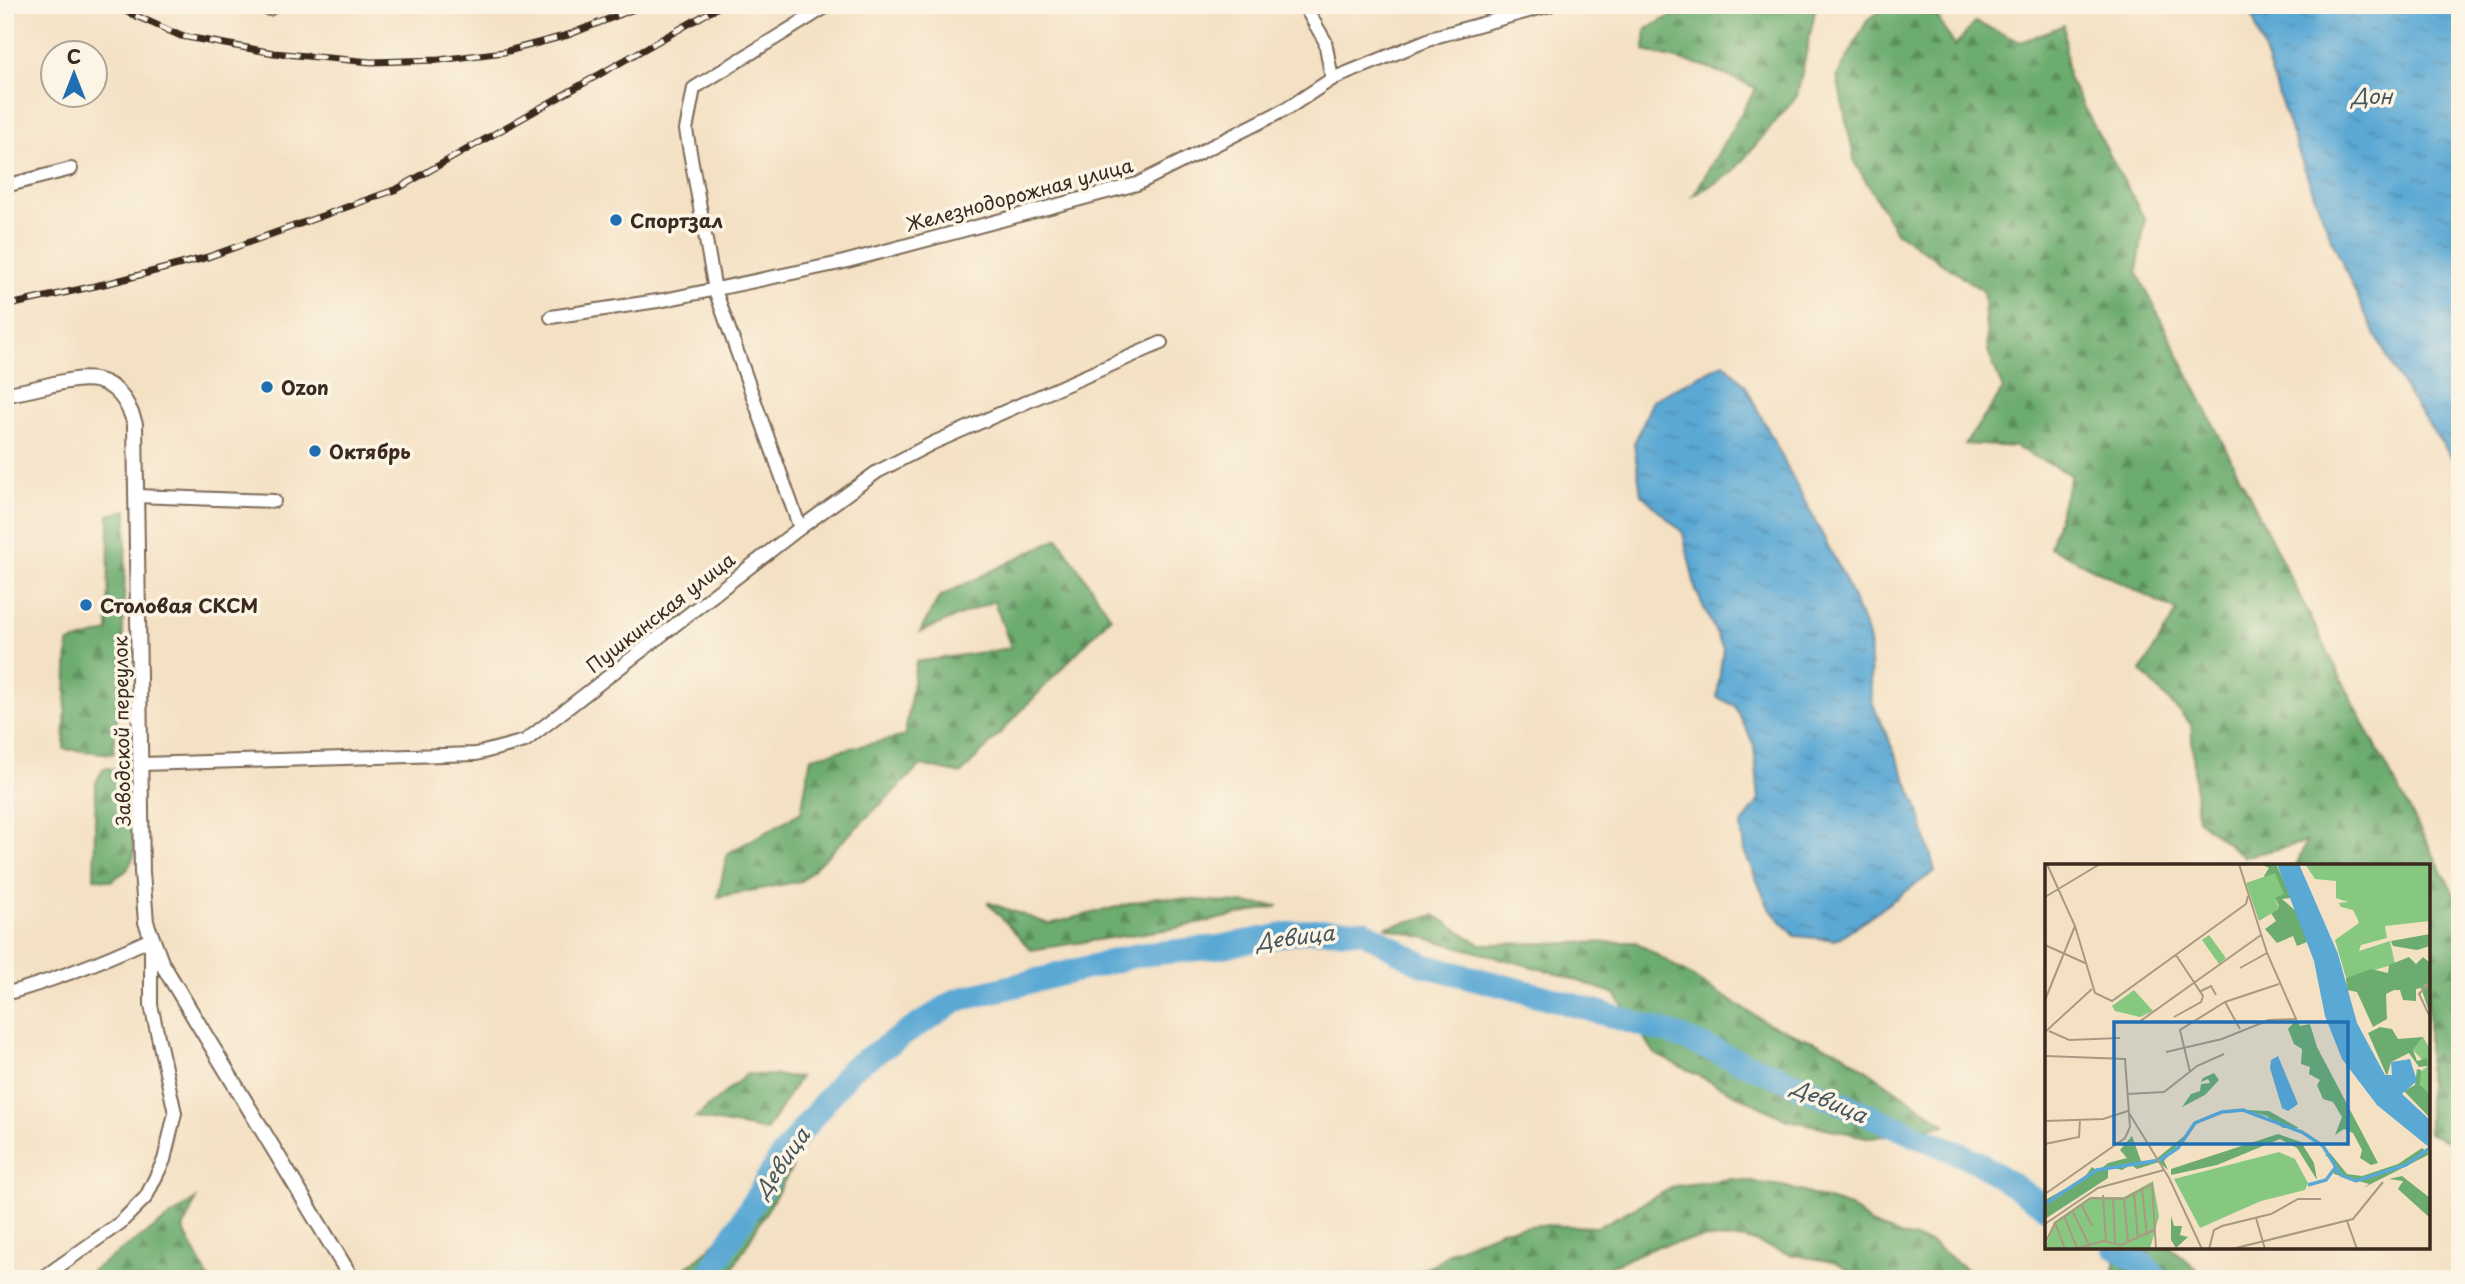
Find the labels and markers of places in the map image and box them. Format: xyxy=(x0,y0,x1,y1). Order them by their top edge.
place label: Спортзал xyxy=(630,206,723,234)
marker: Спортзал xyxy=(608,212,624,228)
place label: Ozon xyxy=(281,373,329,401)
marker: Ozon xyxy=(259,379,275,395)
place label: Октябрь xyxy=(329,437,411,465)
marker: Октябрь xyxy=(307,443,323,459)
place label: Столовая СКСМ xyxy=(100,591,258,619)
marker: Столовая СКСМ xyxy=(78,597,94,613)

